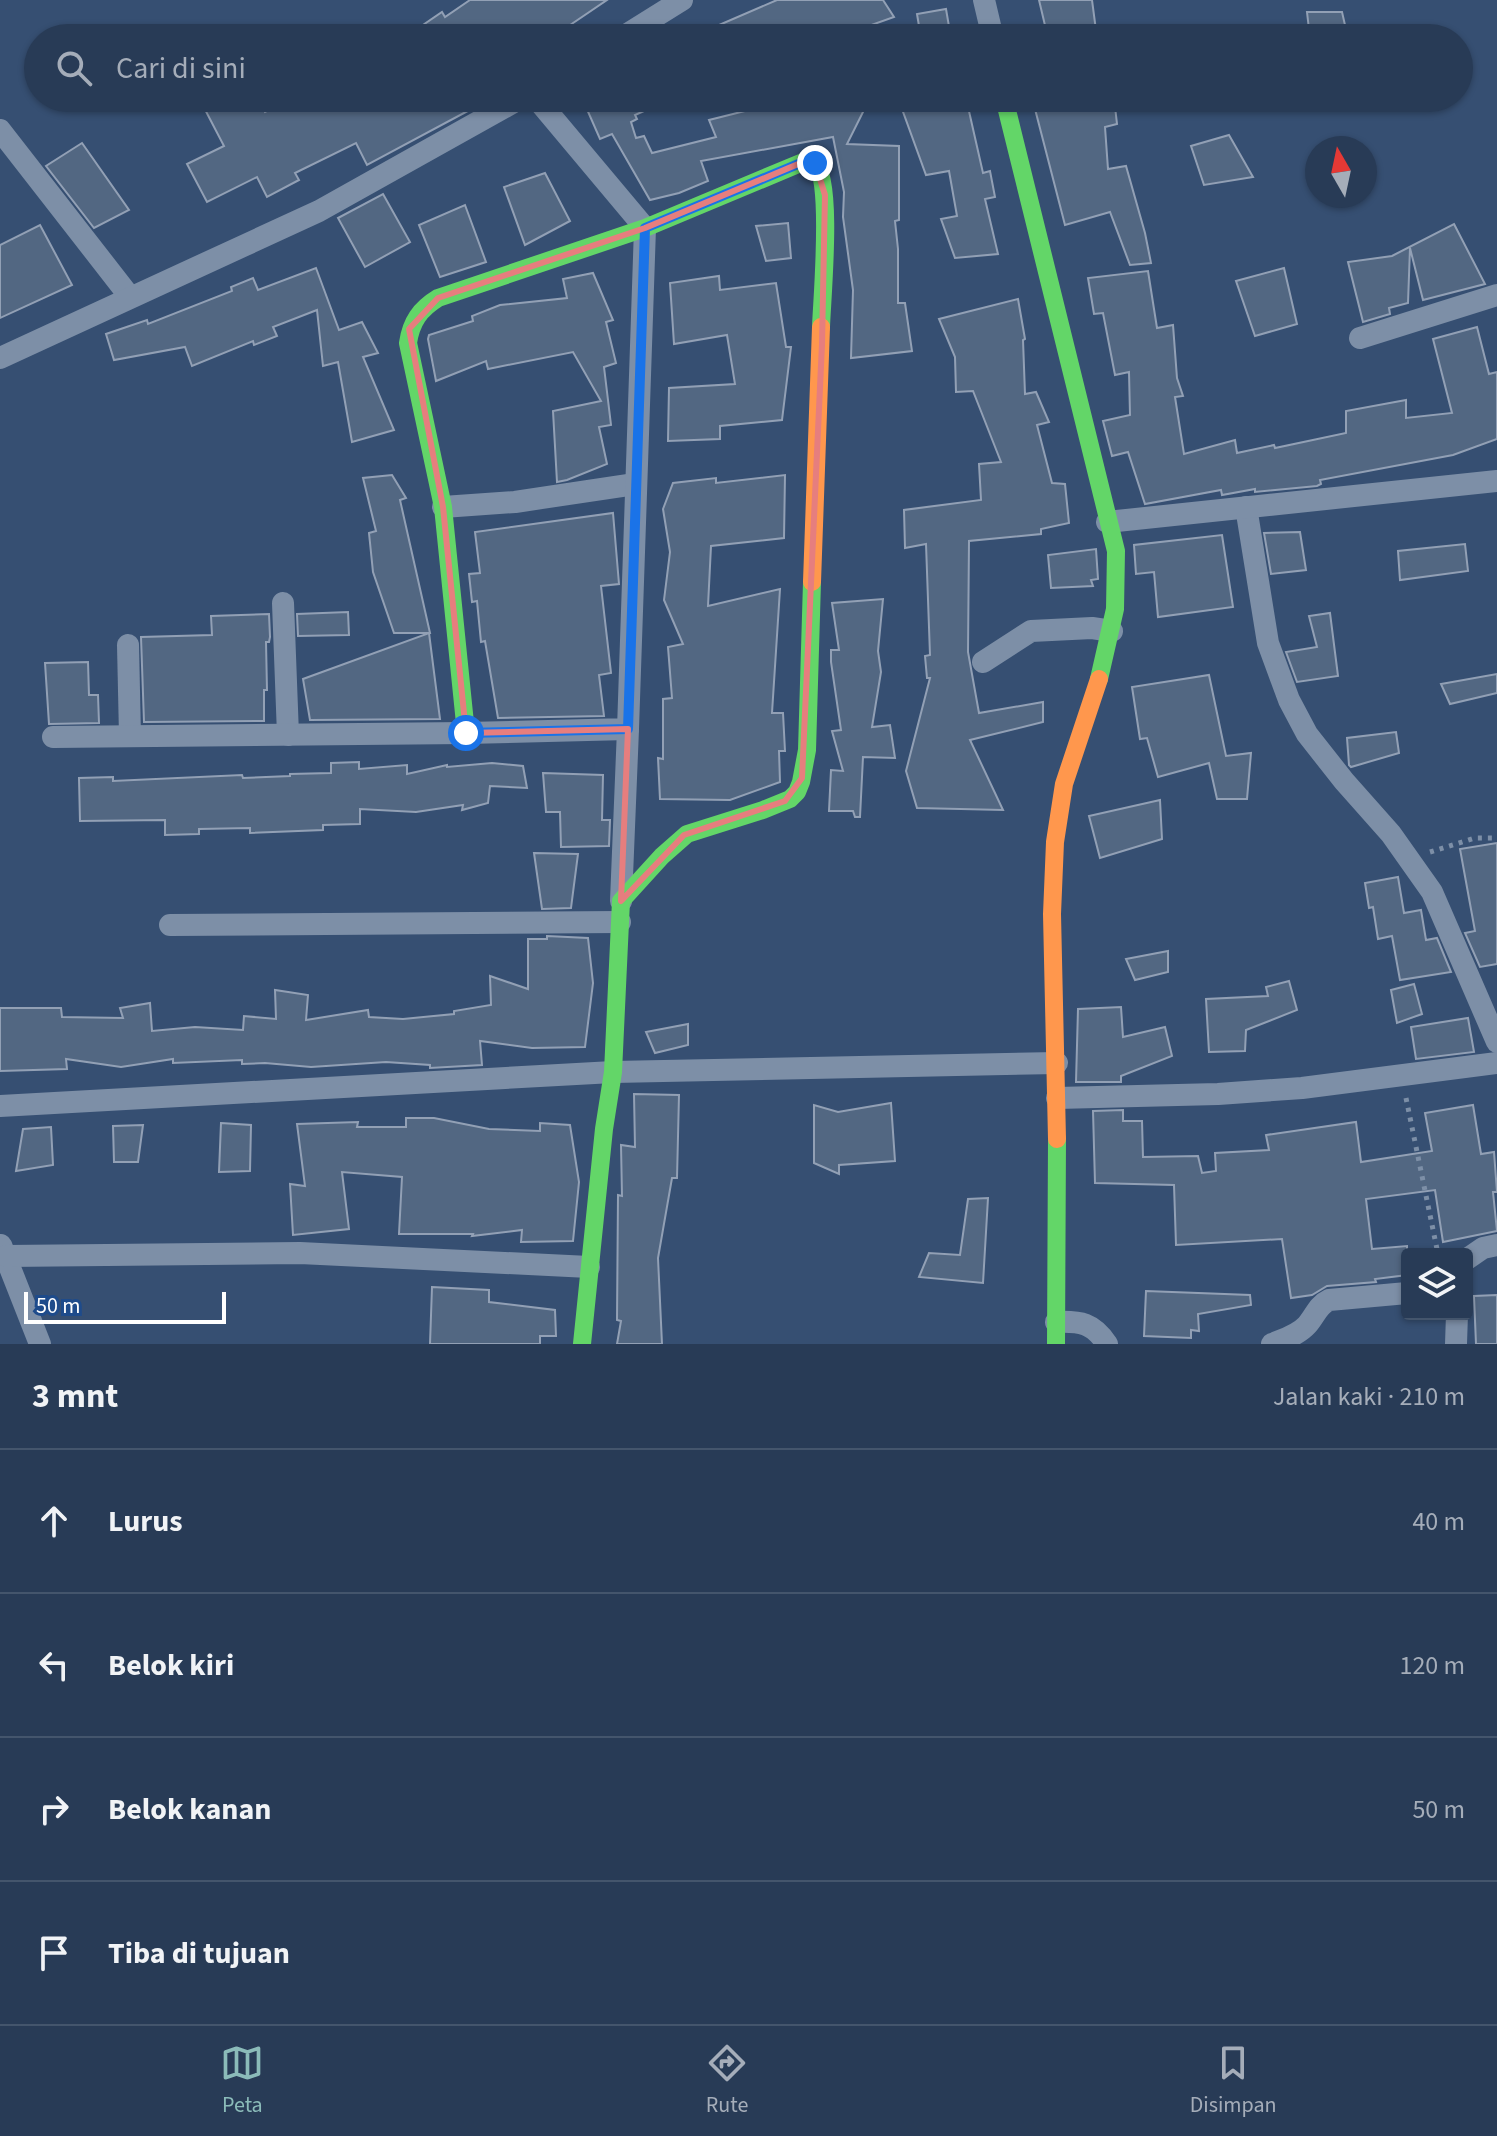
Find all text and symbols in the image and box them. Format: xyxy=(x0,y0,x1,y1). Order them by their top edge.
search box xyxy=(24,24,1473,112)
icon: search xyxy=(52,46,96,90)
text: Cari di sini xyxy=(116,47,246,90)
north arrow xyxy=(1305,136,1377,208)
route end xyxy=(797,145,833,181)
route start xyxy=(448,715,484,751)
map controls xyxy=(1401,1248,1473,1320)
button: layers xyxy=(1401,1248,1473,1320)
scale bar xyxy=(24,1288,226,1324)
text: 50 m xyxy=(36,1290,81,1322)
text: 3 mnt xyxy=(32,1372,118,1421)
text: Jalan kaki · 210 m xyxy=(1273,1378,1465,1415)
icon: ahead xyxy=(32,1499,76,1543)
text: Lurus xyxy=(108,1500,183,1543)
text: 40 m xyxy=(1412,1503,1465,1540)
icon: left xyxy=(32,1643,76,1687)
text: Belok kiri xyxy=(108,1644,234,1687)
text: 120 m xyxy=(1399,1647,1465,1684)
icon: right xyxy=(32,1787,76,1831)
text: Belok kanan xyxy=(108,1788,271,1831)
text: 50 m xyxy=(1412,1791,1465,1828)
icon: arrive xyxy=(32,1931,76,1975)
text: Tiba di tujuan xyxy=(108,1932,290,1975)
tab: Peta xyxy=(220,2041,264,2121)
tab: Rute xyxy=(705,2041,749,2121)
tab: Disimpan xyxy=(1190,2041,1277,2121)

